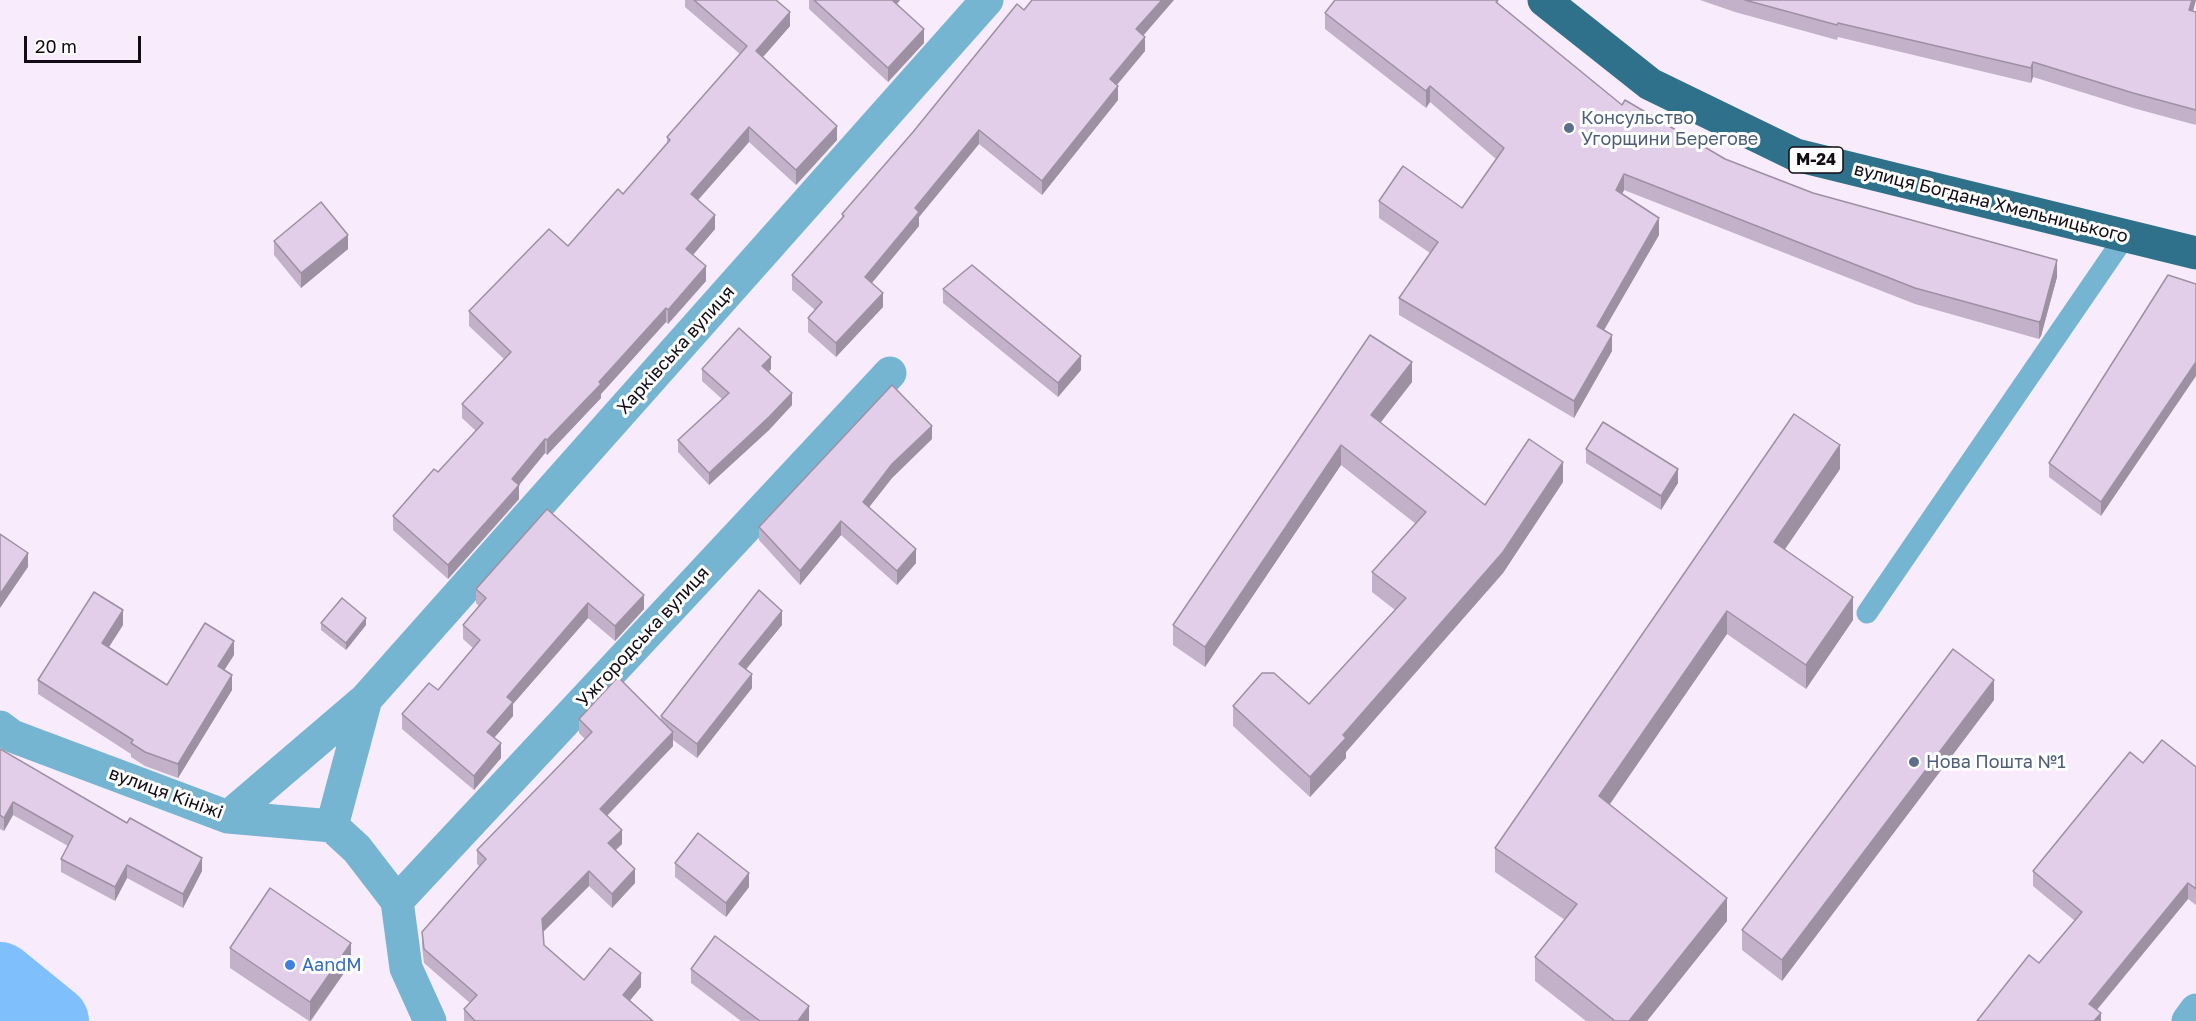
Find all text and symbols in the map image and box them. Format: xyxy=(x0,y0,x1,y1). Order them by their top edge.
scale bar xyxy=(27,24,144,62)
text: 20 m xyxy=(35,35,77,57)
place label: Консульство Угорщини Берегове xyxy=(1581,107,1758,150)
marker: Консульство Угорщини Берегове xyxy=(1562,121,1576,135)
road number: М-24 xyxy=(1789,147,1843,173)
street label: вулиця Богдана Хмельницького xyxy=(1852,158,2130,248)
street label: Харківська вулиця xyxy=(613,281,739,419)
street label: Ужгородська вулиця xyxy=(572,562,714,712)
place label: Нова Пошта №1 xyxy=(1926,751,2066,773)
marker: Нова Пошта №1 xyxy=(1907,755,1921,769)
street label: вулиця Кініжі xyxy=(106,762,226,824)
place label: AandM xyxy=(302,954,362,976)
marker: AandM xyxy=(283,958,297,972)

